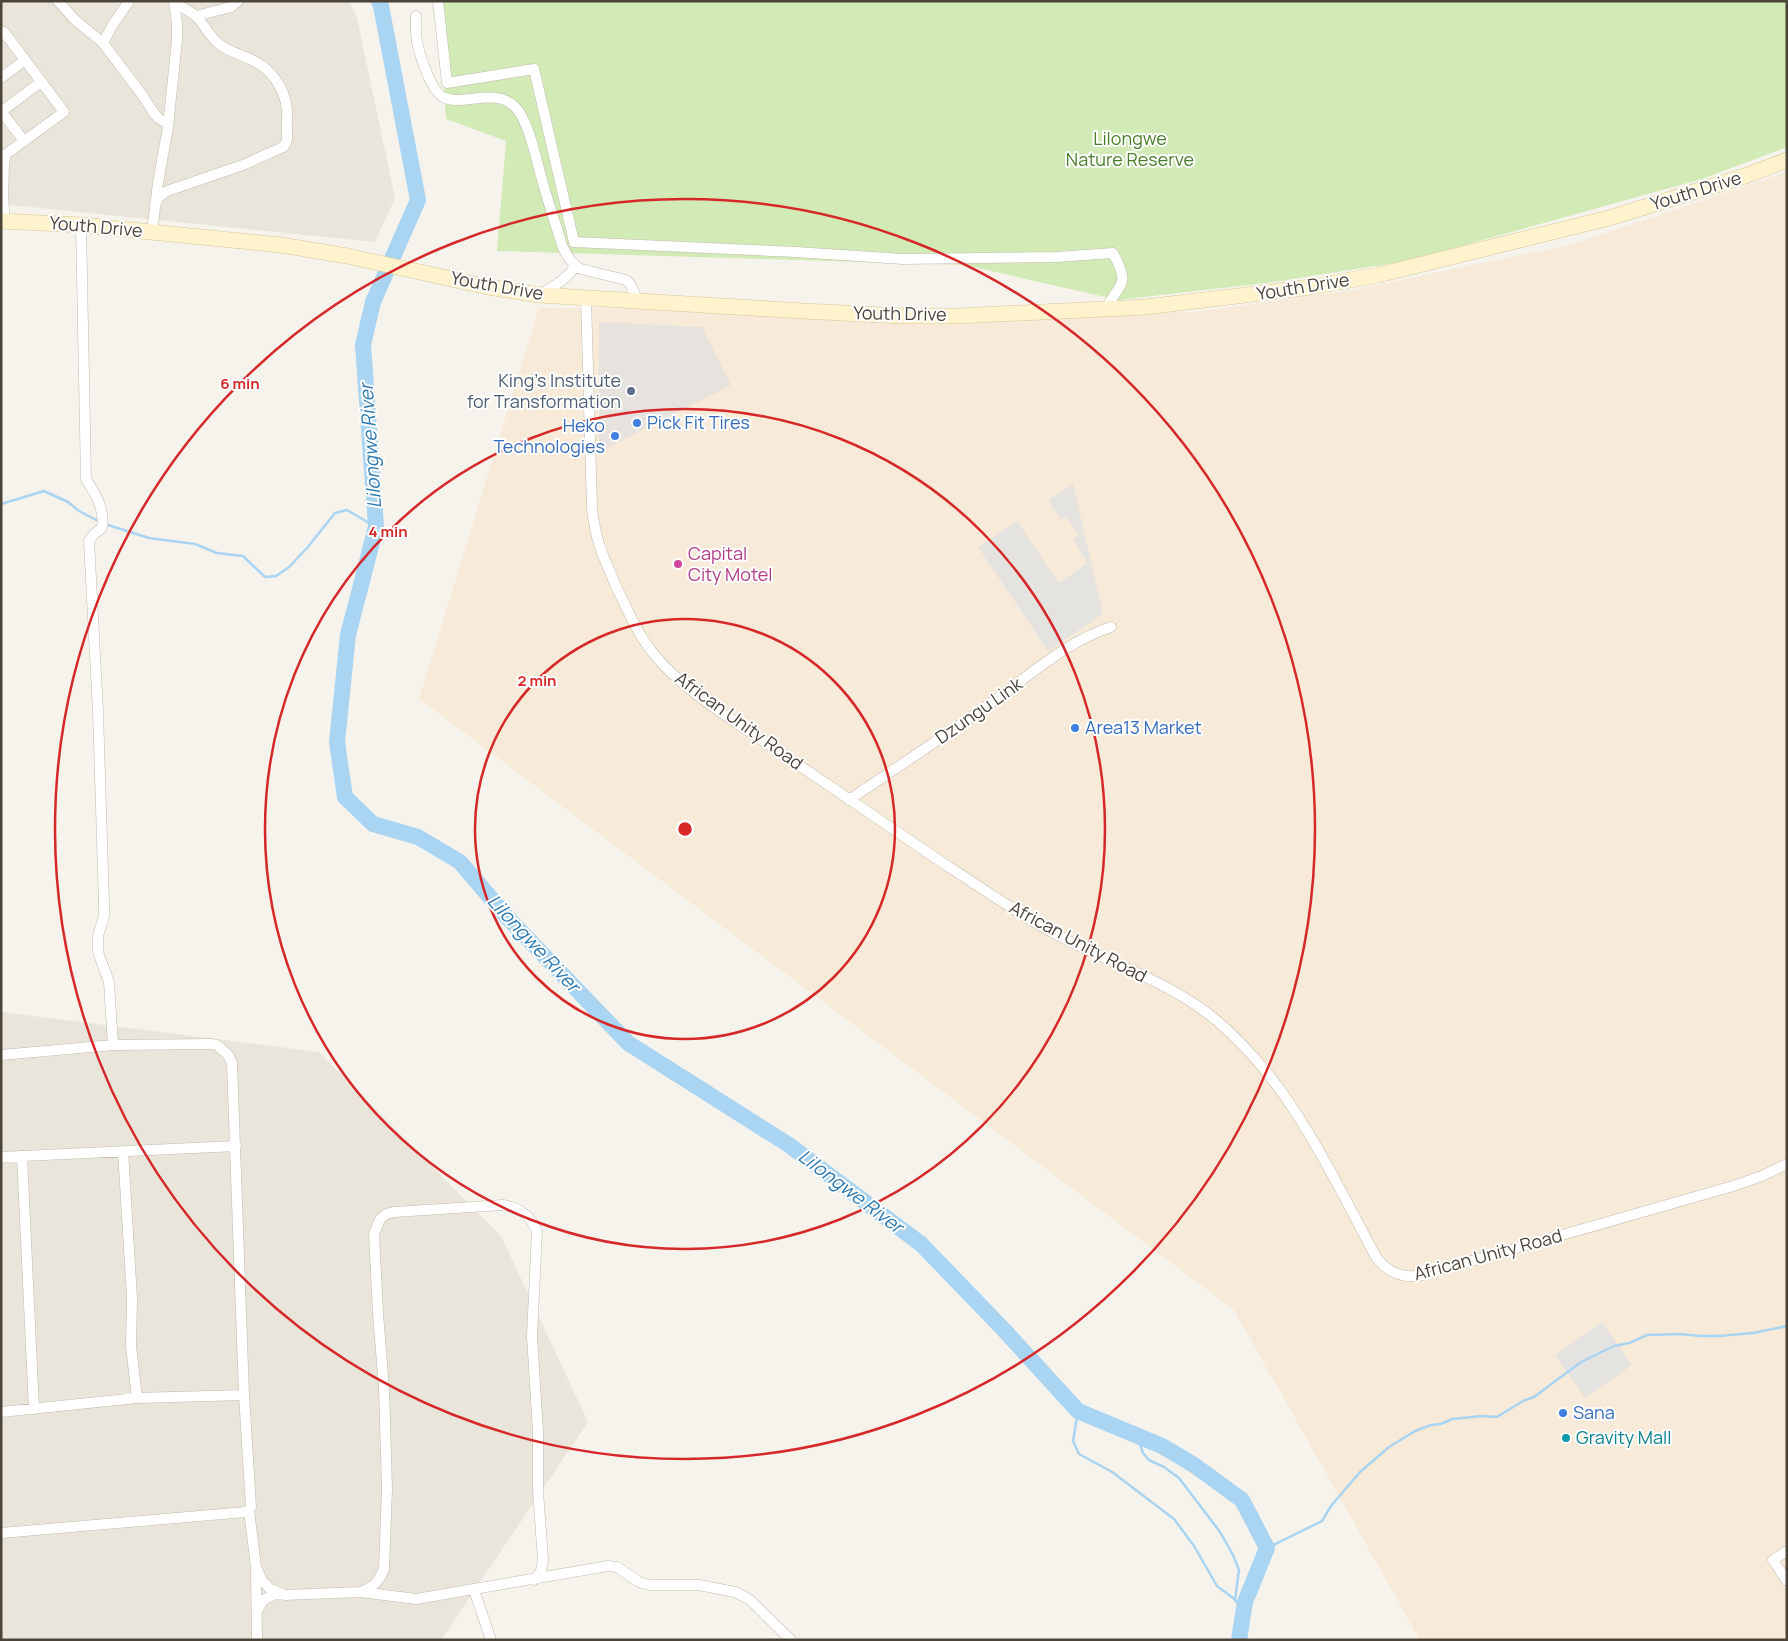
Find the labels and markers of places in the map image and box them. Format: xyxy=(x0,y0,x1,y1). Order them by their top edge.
place label: King's Institute for Transformation xyxy=(467,368,621,413)
marker: King's Institute for Transformation xyxy=(625,385,637,397)
place label: Pick Fit Tires xyxy=(647,410,750,434)
place label: Heko Technologies xyxy=(494,413,605,458)
marker: Pick Fit Tires xyxy=(631,417,643,429)
marker: Heko Technologies xyxy=(609,430,621,442)
place label: Capital City Motel xyxy=(688,541,772,586)
marker: Capital City Motel xyxy=(672,558,684,570)
place label: Area13 Market xyxy=(1085,715,1202,739)
marker: Area13 Market xyxy=(1069,722,1081,734)
centre of rings xyxy=(676,820,694,838)
place label: Sana xyxy=(1573,1400,1615,1424)
marker: Sana xyxy=(1557,1407,1569,1419)
place label: Gravity Mall xyxy=(1576,1425,1671,1449)
marker: Gravity Mall xyxy=(1560,1432,1572,1444)

